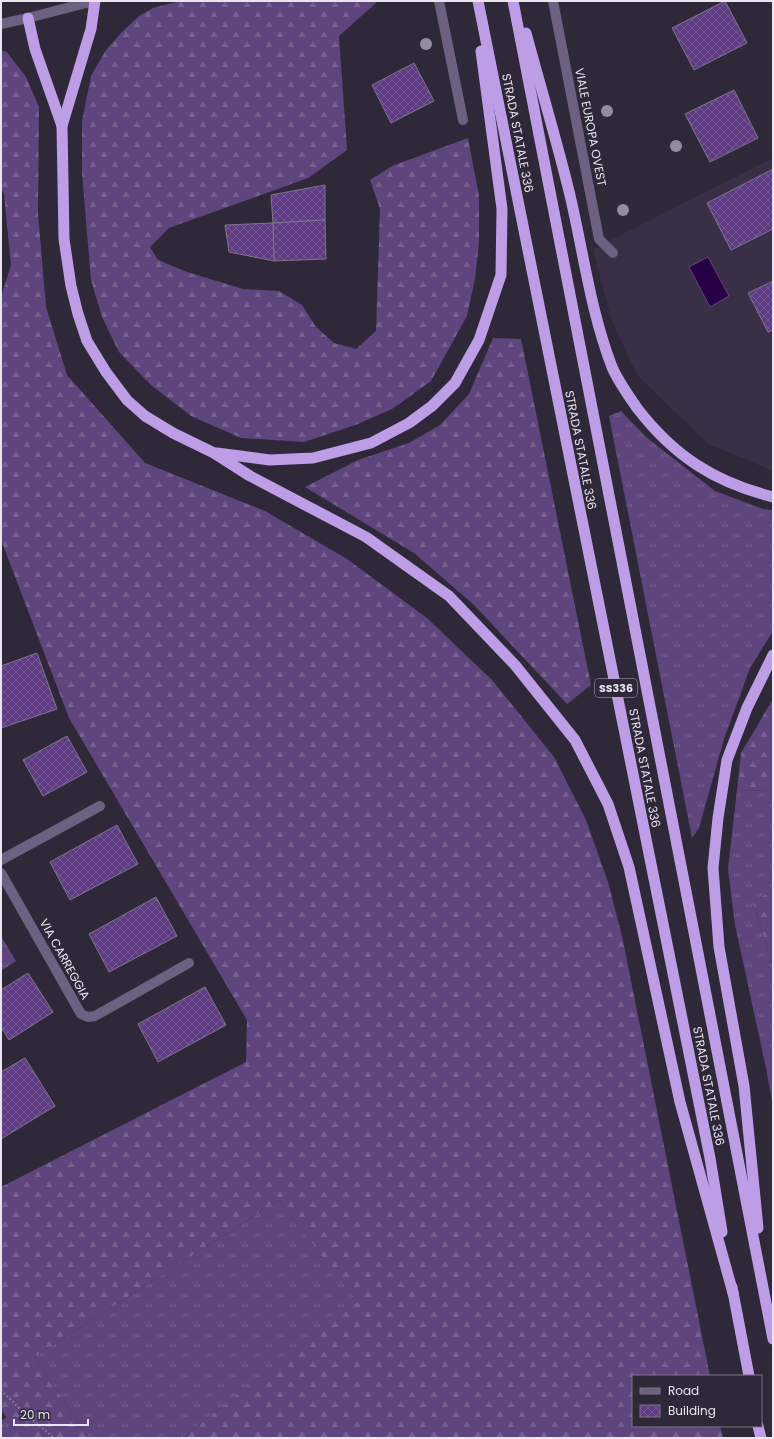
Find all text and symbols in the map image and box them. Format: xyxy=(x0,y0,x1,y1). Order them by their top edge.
street label: VIALE EUROPA OVEST xyxy=(571,66,611,188)
street label: STRADA STATALE 336 xyxy=(498,72,538,194)
street label: STRADA STATALE 336 xyxy=(561,389,601,511)
road number: SS336 xyxy=(595,679,637,697)
street label: STRADA STATALE 336 xyxy=(625,707,665,829)
street label: VIA CARREGGIA xyxy=(36,915,94,1003)
street label: STRADA STATALE 336 xyxy=(689,1025,729,1147)
legend xyxy=(632,1375,762,1427)
text: Road xyxy=(668,1382,699,1399)
scale bar xyxy=(14,1401,88,1427)
text: Building xyxy=(668,1402,716,1419)
text: 20 m xyxy=(20,1406,50,1423)

